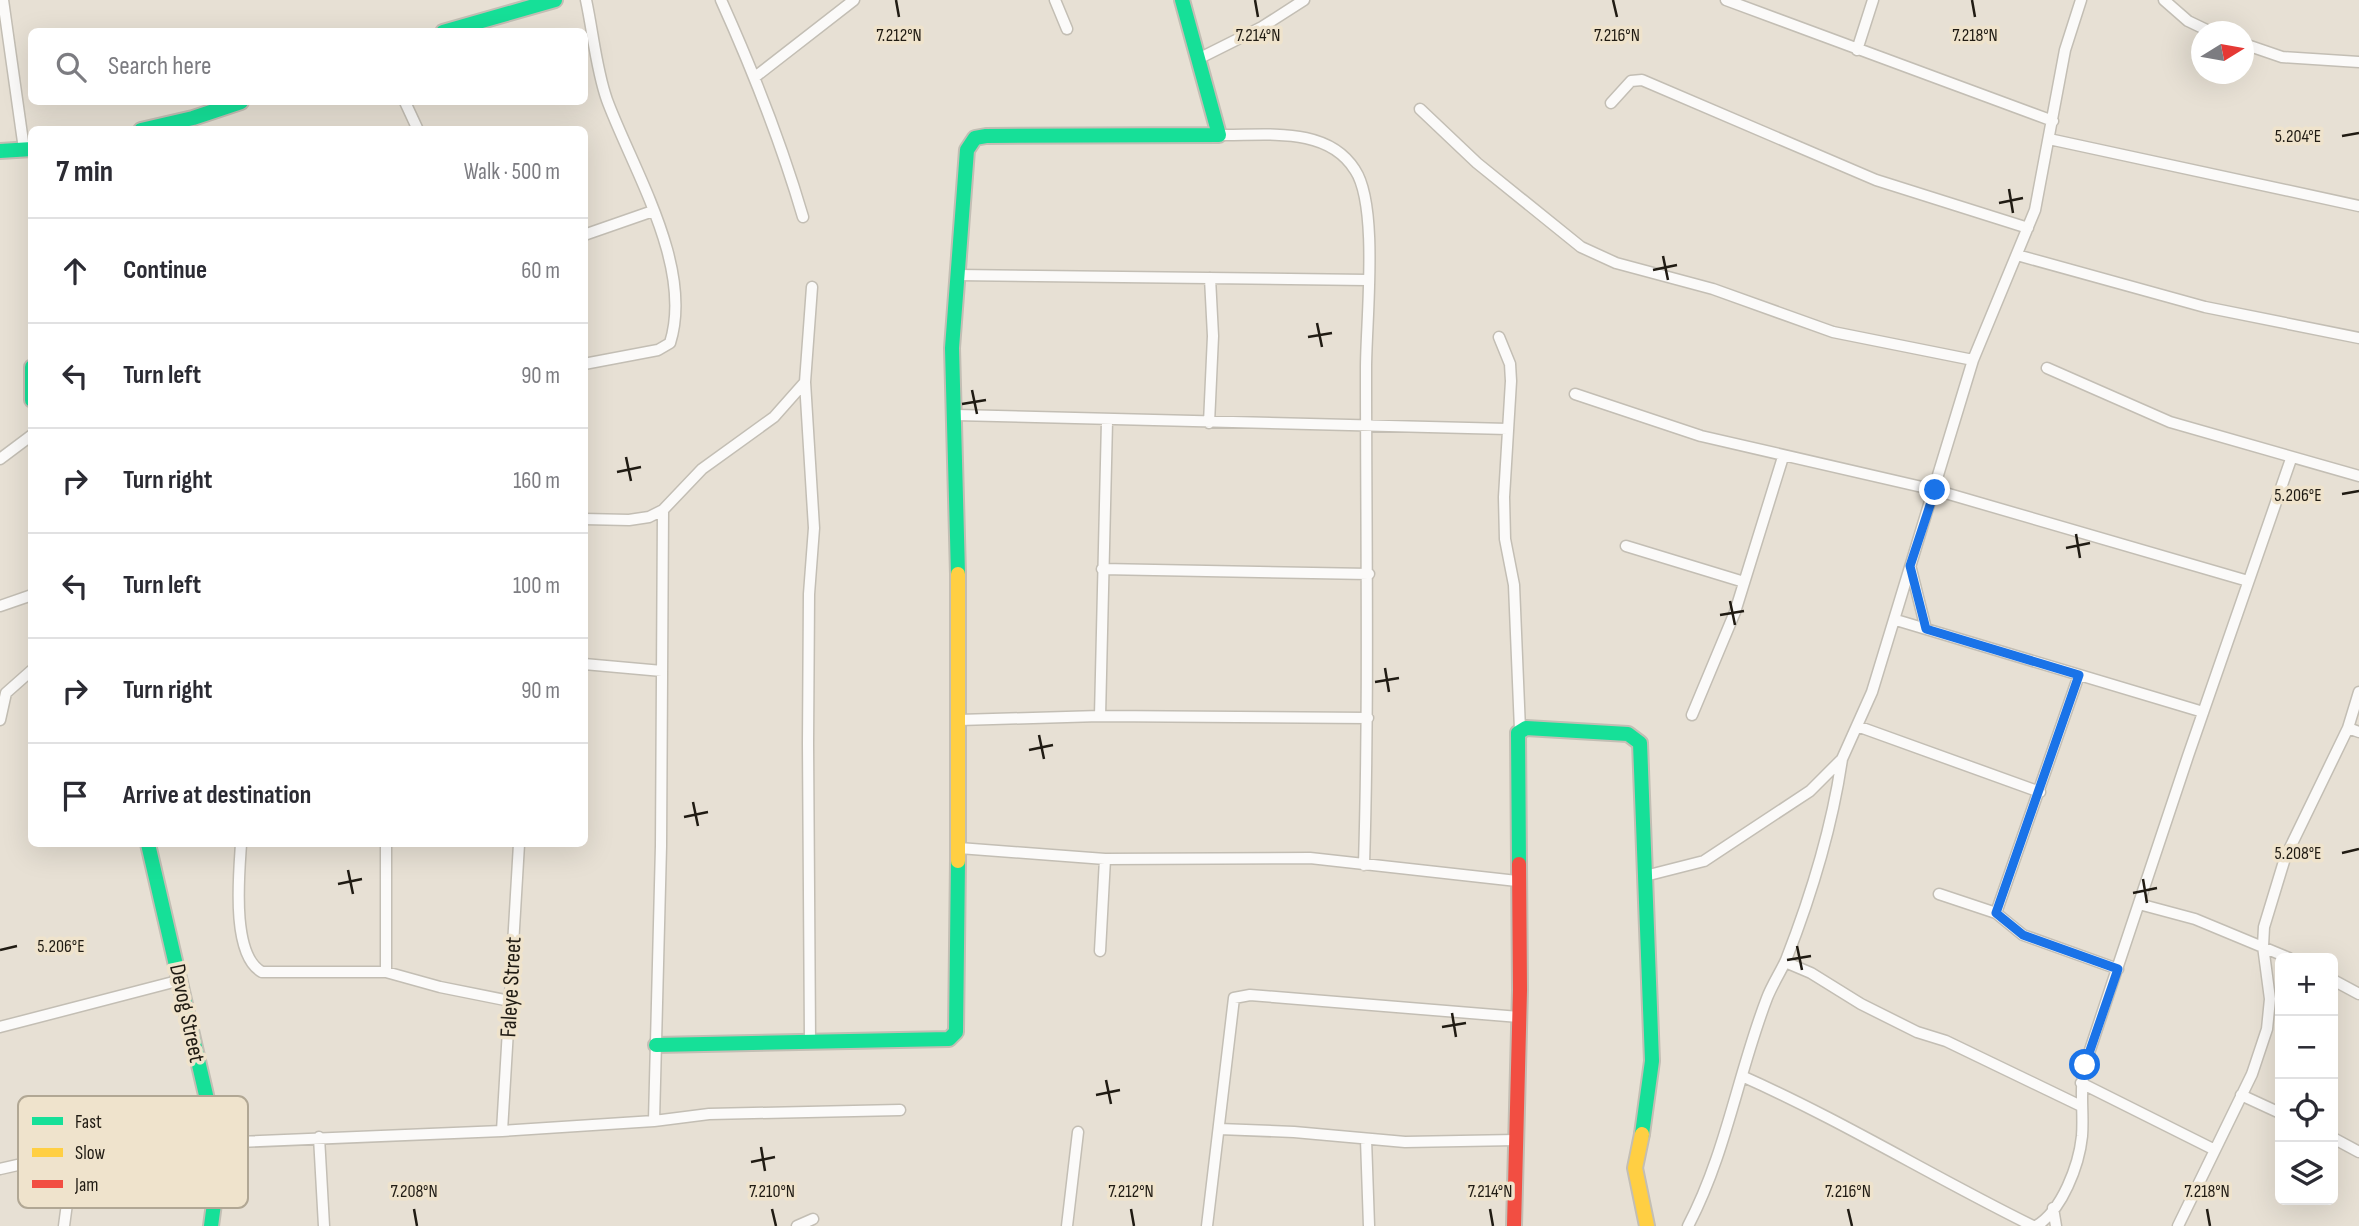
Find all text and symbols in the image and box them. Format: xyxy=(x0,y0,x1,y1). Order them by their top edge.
north arrow xyxy=(2191,21,2254,84)
text: 7.212°N xyxy=(876,25,922,46)
text: 7.214°N xyxy=(1236,25,1280,46)
text: 7.216°N xyxy=(1594,25,1640,46)
text: 7.218°N xyxy=(1952,25,1998,46)
search box xyxy=(28,28,588,105)
icon: search xyxy=(52,48,90,86)
text: Search here xyxy=(108,51,211,82)
text: 5.204°E xyxy=(2275,126,2321,147)
text: 7 min xyxy=(56,154,113,190)
text: Walk · 500 m xyxy=(464,158,560,186)
icon: ahead xyxy=(56,252,94,290)
text: Continue xyxy=(123,255,207,286)
text: 60 m xyxy=(521,257,560,285)
icon: left xyxy=(56,357,94,395)
text: Turn left xyxy=(123,360,201,391)
text: 90 m xyxy=(521,362,560,390)
icon: right xyxy=(56,462,94,500)
text: Turn right xyxy=(123,465,212,496)
text: 160 m xyxy=(513,467,560,495)
route end xyxy=(1919,474,1950,505)
text: 5.206°E xyxy=(2274,485,2322,506)
icon: left xyxy=(56,567,94,605)
text: Turn left xyxy=(123,570,201,601)
text: 100 m xyxy=(513,572,560,600)
icon: right xyxy=(56,672,94,710)
text: Turn right xyxy=(123,675,212,706)
text: 90 m xyxy=(521,677,560,705)
icon: arrive xyxy=(56,777,94,815)
text: Arrive at destination xyxy=(123,780,311,811)
text: 5.208°E xyxy=(2274,843,2322,864)
text: 5.206°E xyxy=(37,936,85,957)
street label: Faleye Street xyxy=(494,936,528,1038)
map controls xyxy=(2275,953,2338,1205)
button: + xyxy=(2275,953,2338,1016)
street label: Devog Street xyxy=(163,961,211,1065)
button: − xyxy=(2275,1016,2338,1079)
route start xyxy=(2069,1049,2100,1080)
button: locate xyxy=(2275,1079,2338,1142)
legend xyxy=(18,1096,248,1208)
text: Fast xyxy=(75,1111,102,1134)
text: Slow xyxy=(75,1142,105,1165)
button: layers xyxy=(2275,1142,2338,1205)
text: Jam xyxy=(74,1174,98,1197)
text: 7.208°N xyxy=(390,1181,438,1202)
text: 7.210°N xyxy=(749,1181,795,1202)
text: 7.212°N xyxy=(1108,1181,1154,1202)
text: 7.214°N xyxy=(1468,1181,1512,1202)
text: 7.216°N xyxy=(1825,1181,1871,1202)
text: 7.218°N xyxy=(2184,1181,2230,1202)

